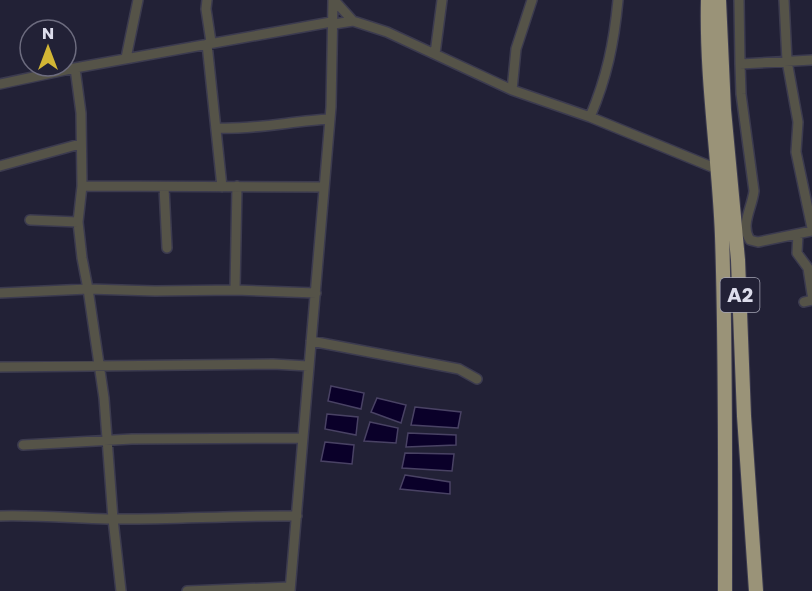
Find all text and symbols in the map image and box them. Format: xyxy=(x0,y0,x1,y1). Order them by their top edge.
north arrow xyxy=(18,18,78,78)
text: N xyxy=(42,22,54,45)
road number: A2 xyxy=(720,278,760,312)

